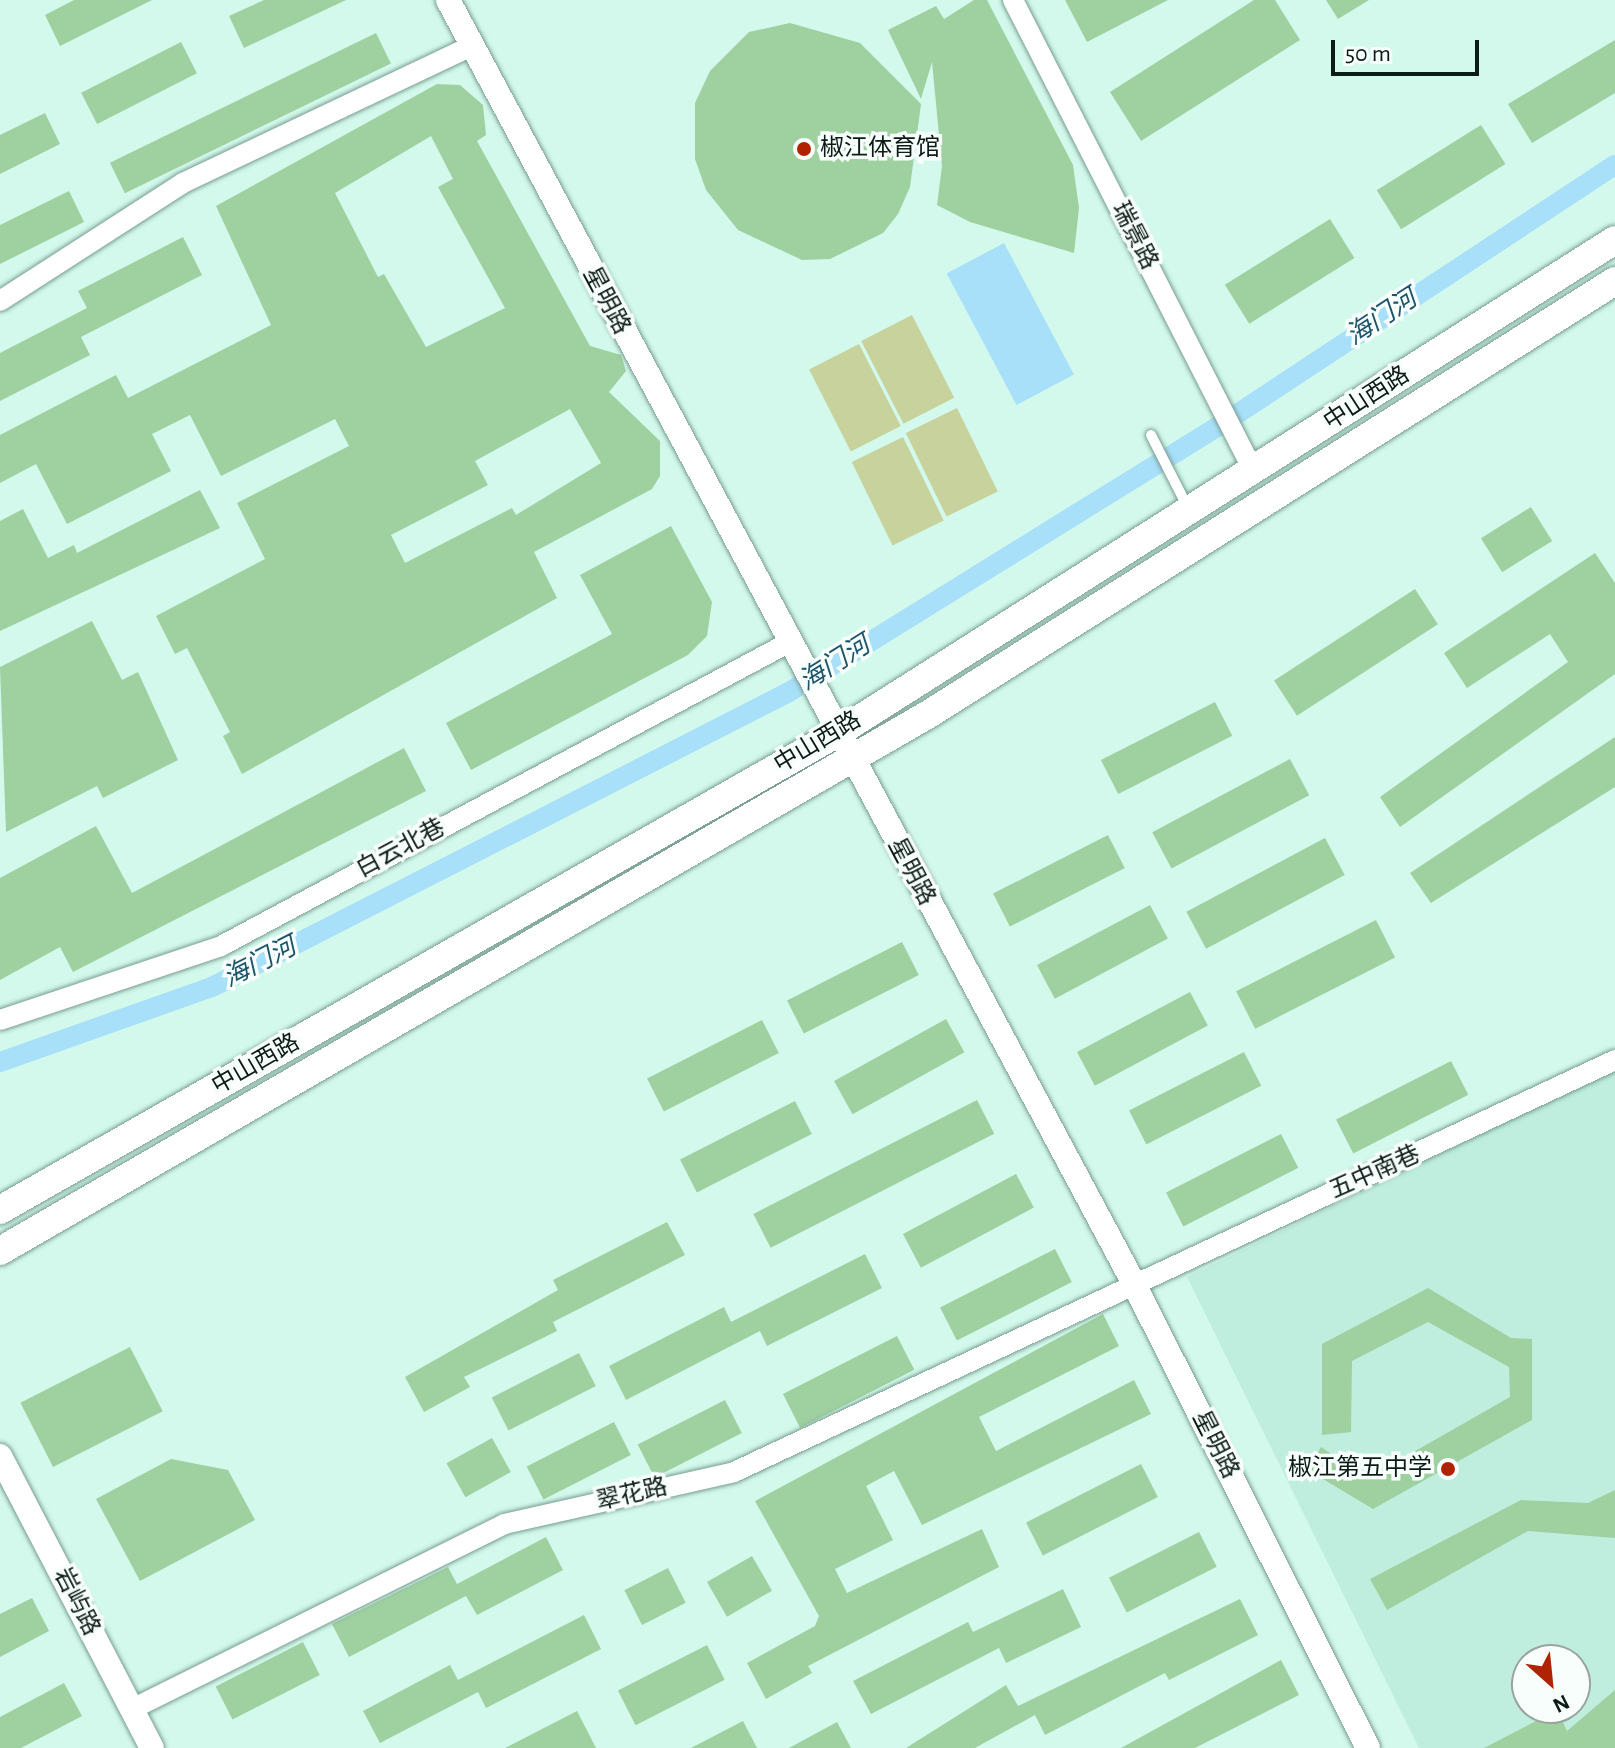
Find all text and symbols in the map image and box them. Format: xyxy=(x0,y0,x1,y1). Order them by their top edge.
scale bar xyxy=(1335,24,1483,74)
text: 50 m xyxy=(1345,42,1391,66)
place label: 椒江体育馆 xyxy=(820,135,940,163)
marker: 椒江体育馆 xyxy=(795,140,813,158)
street label: 瑞景路 xyxy=(1105,197,1163,275)
street label: 星明路 xyxy=(576,262,636,340)
water label: 海门河 xyxy=(1341,284,1423,352)
street label: 中山西路 xyxy=(1319,361,1415,437)
water label: 海门河 xyxy=(794,630,876,698)
street label: 中山西路 xyxy=(769,706,867,780)
street label: 白云北巷 xyxy=(352,814,450,884)
street label: 星明路 xyxy=(881,833,941,911)
water label: 海门河 xyxy=(218,931,302,995)
street label: 中山西路 xyxy=(207,1029,305,1101)
street label: 五中南巷 xyxy=(1325,1140,1425,1206)
street label: 星明路 xyxy=(1186,1406,1244,1484)
place label: 椒江第五中学 xyxy=(1288,1455,1432,1483)
marker: 椒江第五中学 xyxy=(1439,1460,1457,1478)
street label: 翠花路 xyxy=(594,1473,670,1517)
street label: 岩屿路 xyxy=(47,1563,105,1641)
north arrow xyxy=(1511,1644,1591,1724)
text: N xyxy=(1549,1690,1573,1717)

